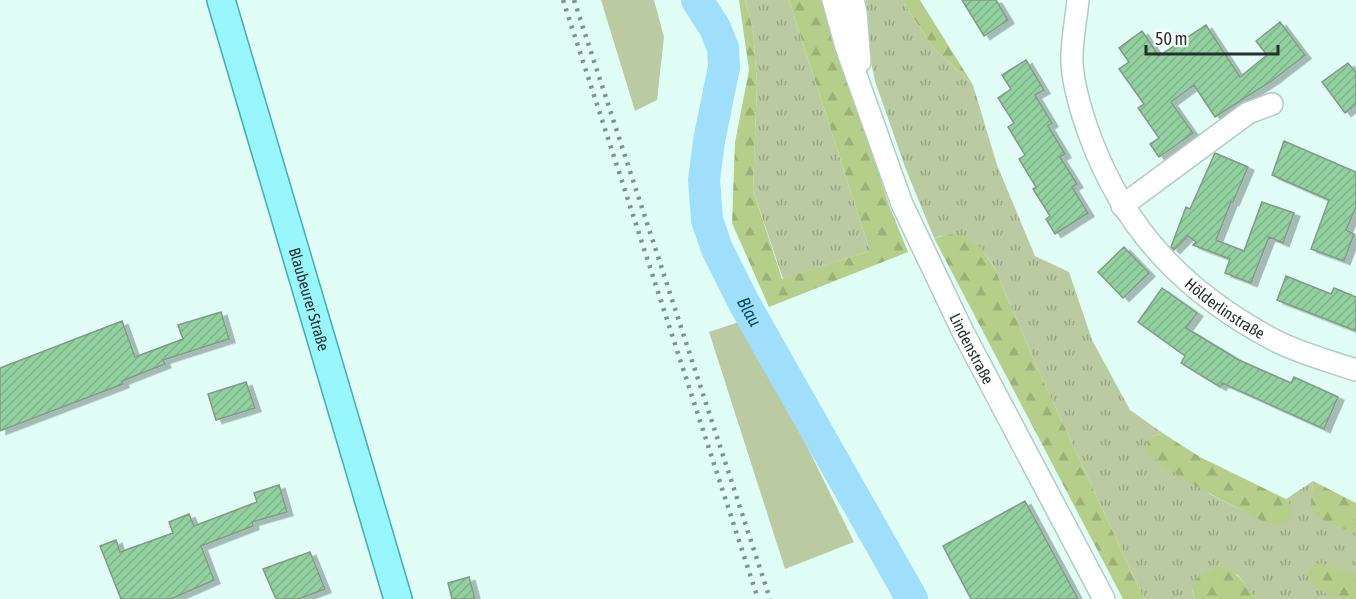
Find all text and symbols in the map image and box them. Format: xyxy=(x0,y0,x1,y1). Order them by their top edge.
scale bar xyxy=(1146,18,1278,56)
text: 50 m xyxy=(1155,28,1187,49)
street label: Blaubeurer Straße xyxy=(286,246,333,353)
street label: Hölderlinstraße xyxy=(1182,274,1268,342)
water label: Blau xyxy=(733,294,766,330)
street label: Lindenstraße xyxy=(946,310,998,387)

